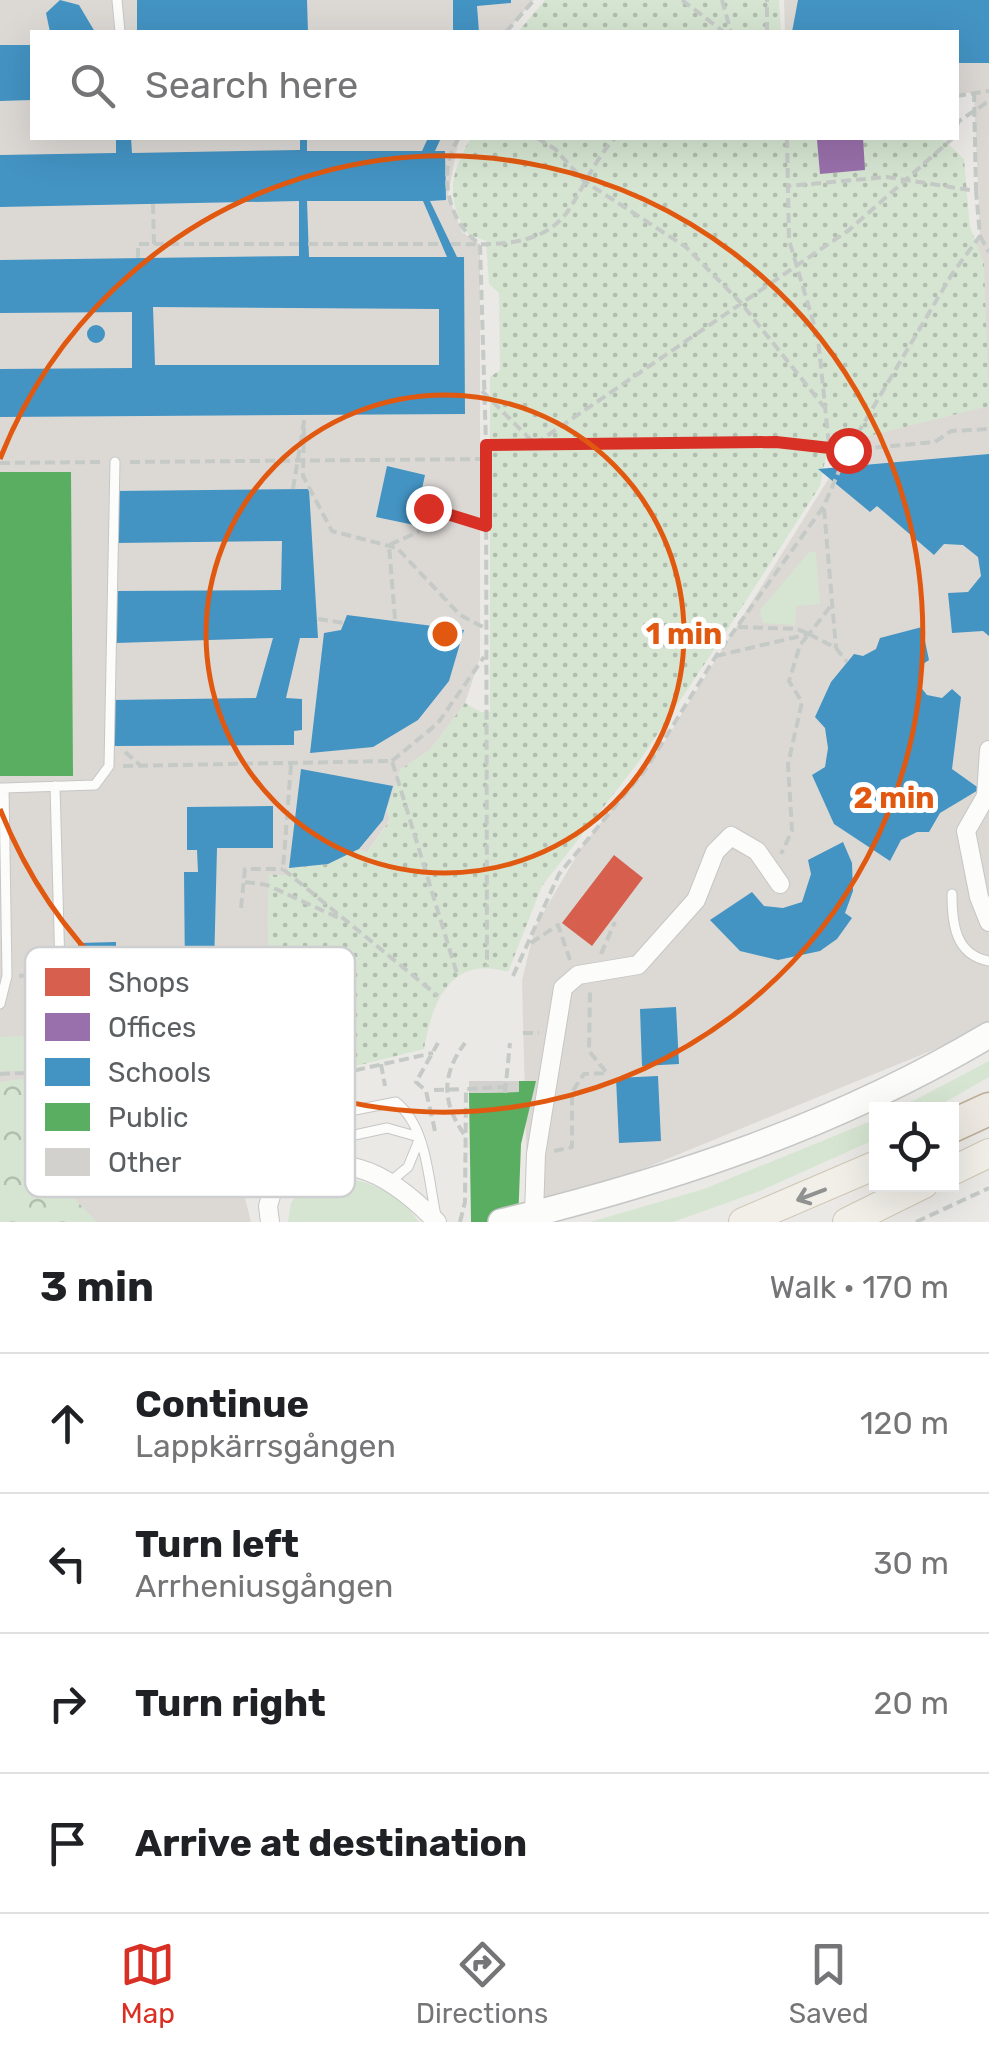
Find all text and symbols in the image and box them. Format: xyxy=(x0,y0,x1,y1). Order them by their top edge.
search box xyxy=(30,30,959,140)
icon: search xyxy=(65,58,120,113)
text: Search here xyxy=(145,62,358,108)
route start xyxy=(826,428,872,474)
route end xyxy=(406,486,452,532)
centre of rings xyxy=(427,616,463,652)
text: 1 min xyxy=(646,616,722,652)
text: 2 min xyxy=(853,780,935,816)
legend xyxy=(25,947,355,1197)
text: Shops xyxy=(108,966,190,999)
text: Offices xyxy=(108,1011,196,1044)
text: Schools xyxy=(108,1056,211,1089)
text: Public xyxy=(108,1101,189,1134)
map controls xyxy=(869,1102,959,1192)
button: locate xyxy=(869,1102,959,1192)
text: Other xyxy=(108,1146,182,1179)
one-way arrow xyxy=(796,1188,826,1206)
text: 3 min xyxy=(40,1262,154,1312)
text: Walk · 170 m xyxy=(769,1268,949,1306)
text: Continue xyxy=(135,1381,309,1427)
icon: ahead xyxy=(40,1396,95,1451)
text: 120 m xyxy=(860,1404,949,1442)
text: Lappkärrsgången xyxy=(135,1427,396,1465)
text: Turn left xyxy=(135,1521,299,1567)
icon: left xyxy=(40,1536,95,1591)
text: 30 m xyxy=(873,1544,949,1582)
text: Arrheniusgången xyxy=(135,1567,393,1605)
icon: right xyxy=(40,1676,95,1731)
text: Turn right xyxy=(135,1680,326,1726)
text: 20 m xyxy=(874,1684,949,1722)
icon: arrive xyxy=(40,1816,95,1871)
text: Arrive at destination xyxy=(135,1820,527,1866)
tab: Map xyxy=(120,1937,175,2030)
tab: Directions xyxy=(416,1937,548,2030)
tab: Saved xyxy=(789,1937,869,2030)

